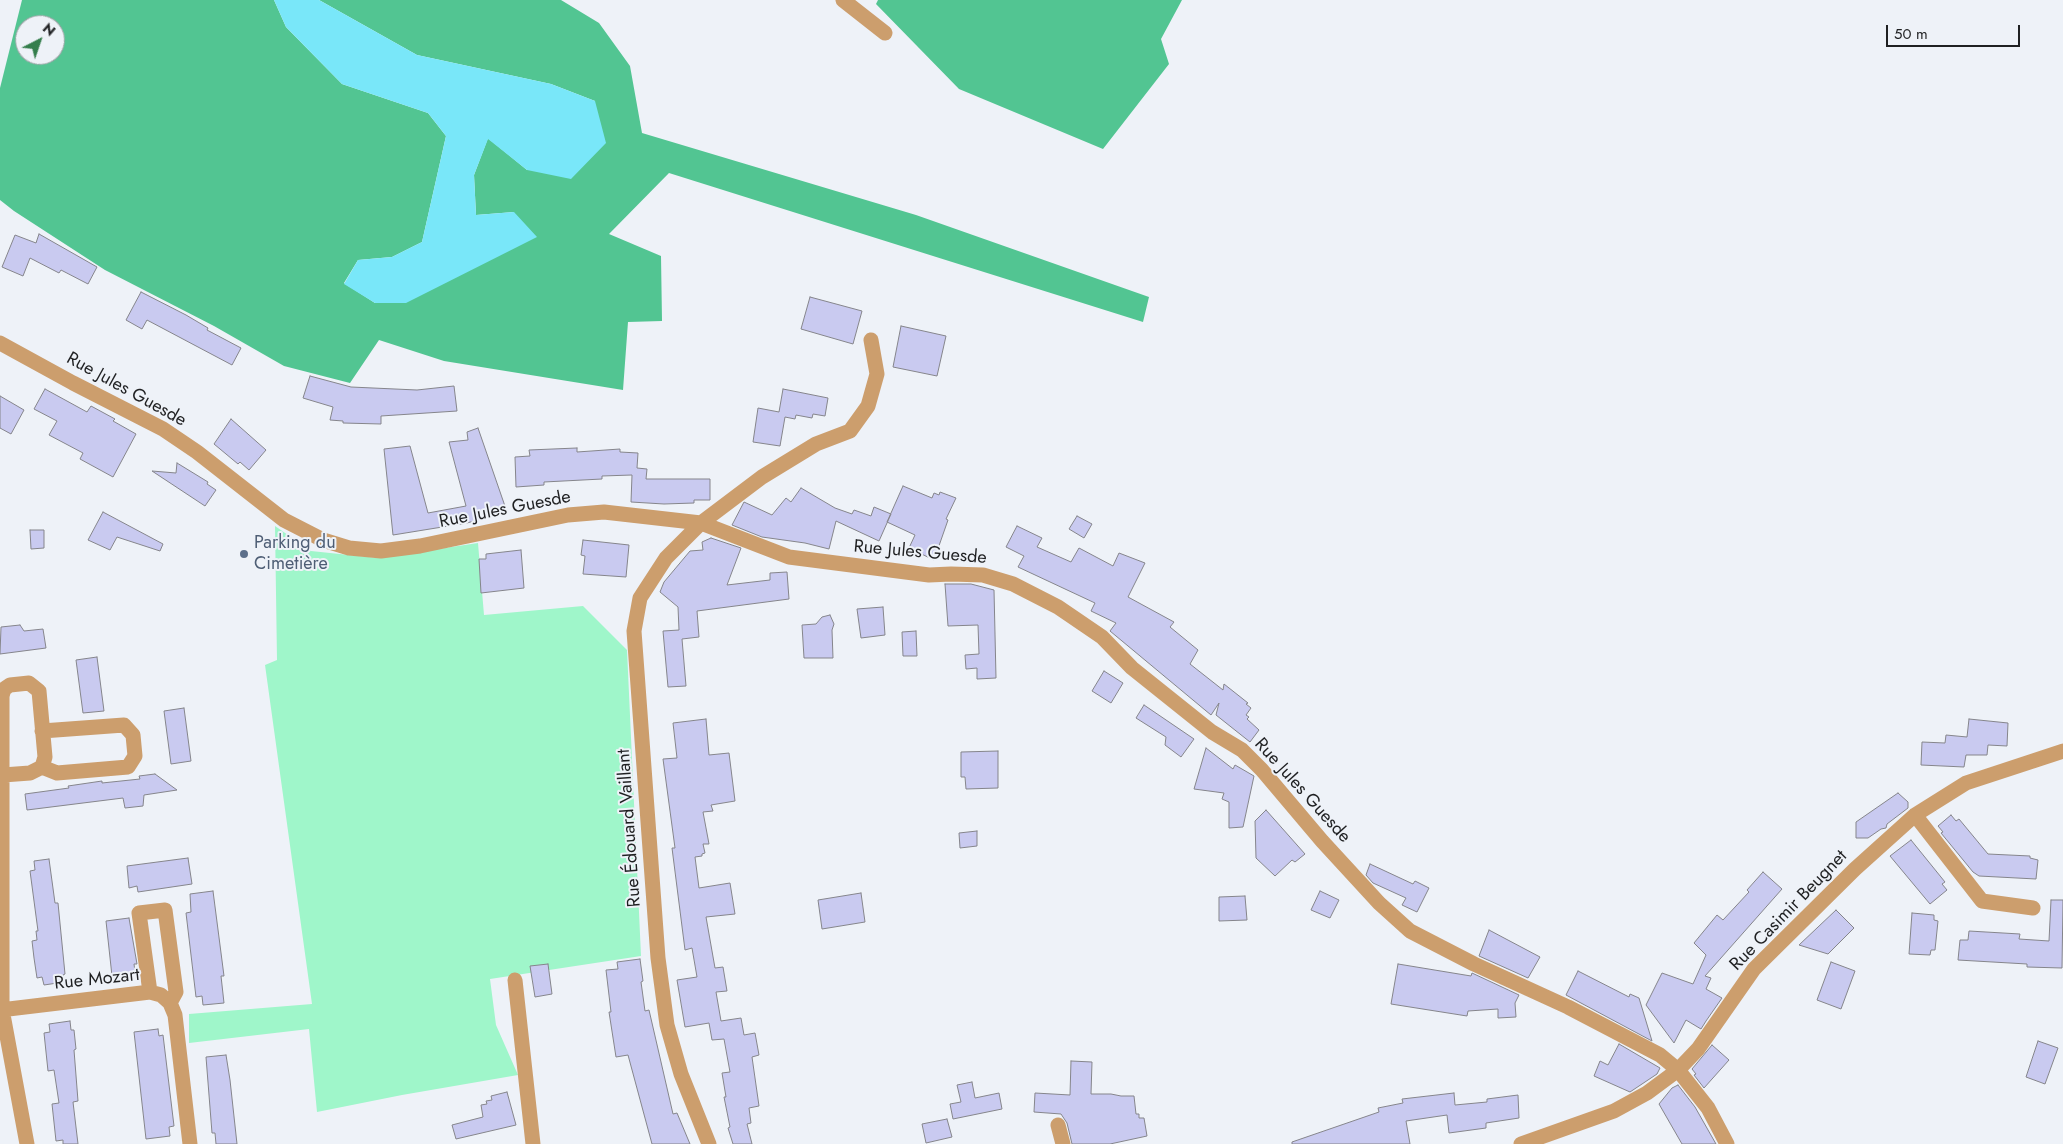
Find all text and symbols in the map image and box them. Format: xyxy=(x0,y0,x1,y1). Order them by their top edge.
north arrow xyxy=(15,15,65,65)
scale bar xyxy=(1888,15,2022,47)
text: N xyxy=(38,18,60,41)
text: 50 m xyxy=(1894,23,1928,45)
street label: Rue Jules Guesde xyxy=(62,348,190,432)
street label: Rue Jules Guesde xyxy=(437,487,573,533)
place label: Parking du Cimetière xyxy=(254,533,336,576)
street label: Rue Jules Guesde xyxy=(853,536,987,570)
marker: Parking du Cimetière xyxy=(238,548,250,560)
street label: Rue Jules Guesde xyxy=(1249,734,1355,848)
street label: Rue Édouard Vaillant xyxy=(614,748,646,908)
street label: Rue Casimir Beugnet xyxy=(1726,846,1852,976)
street label: Rue Mozart xyxy=(53,965,141,995)

